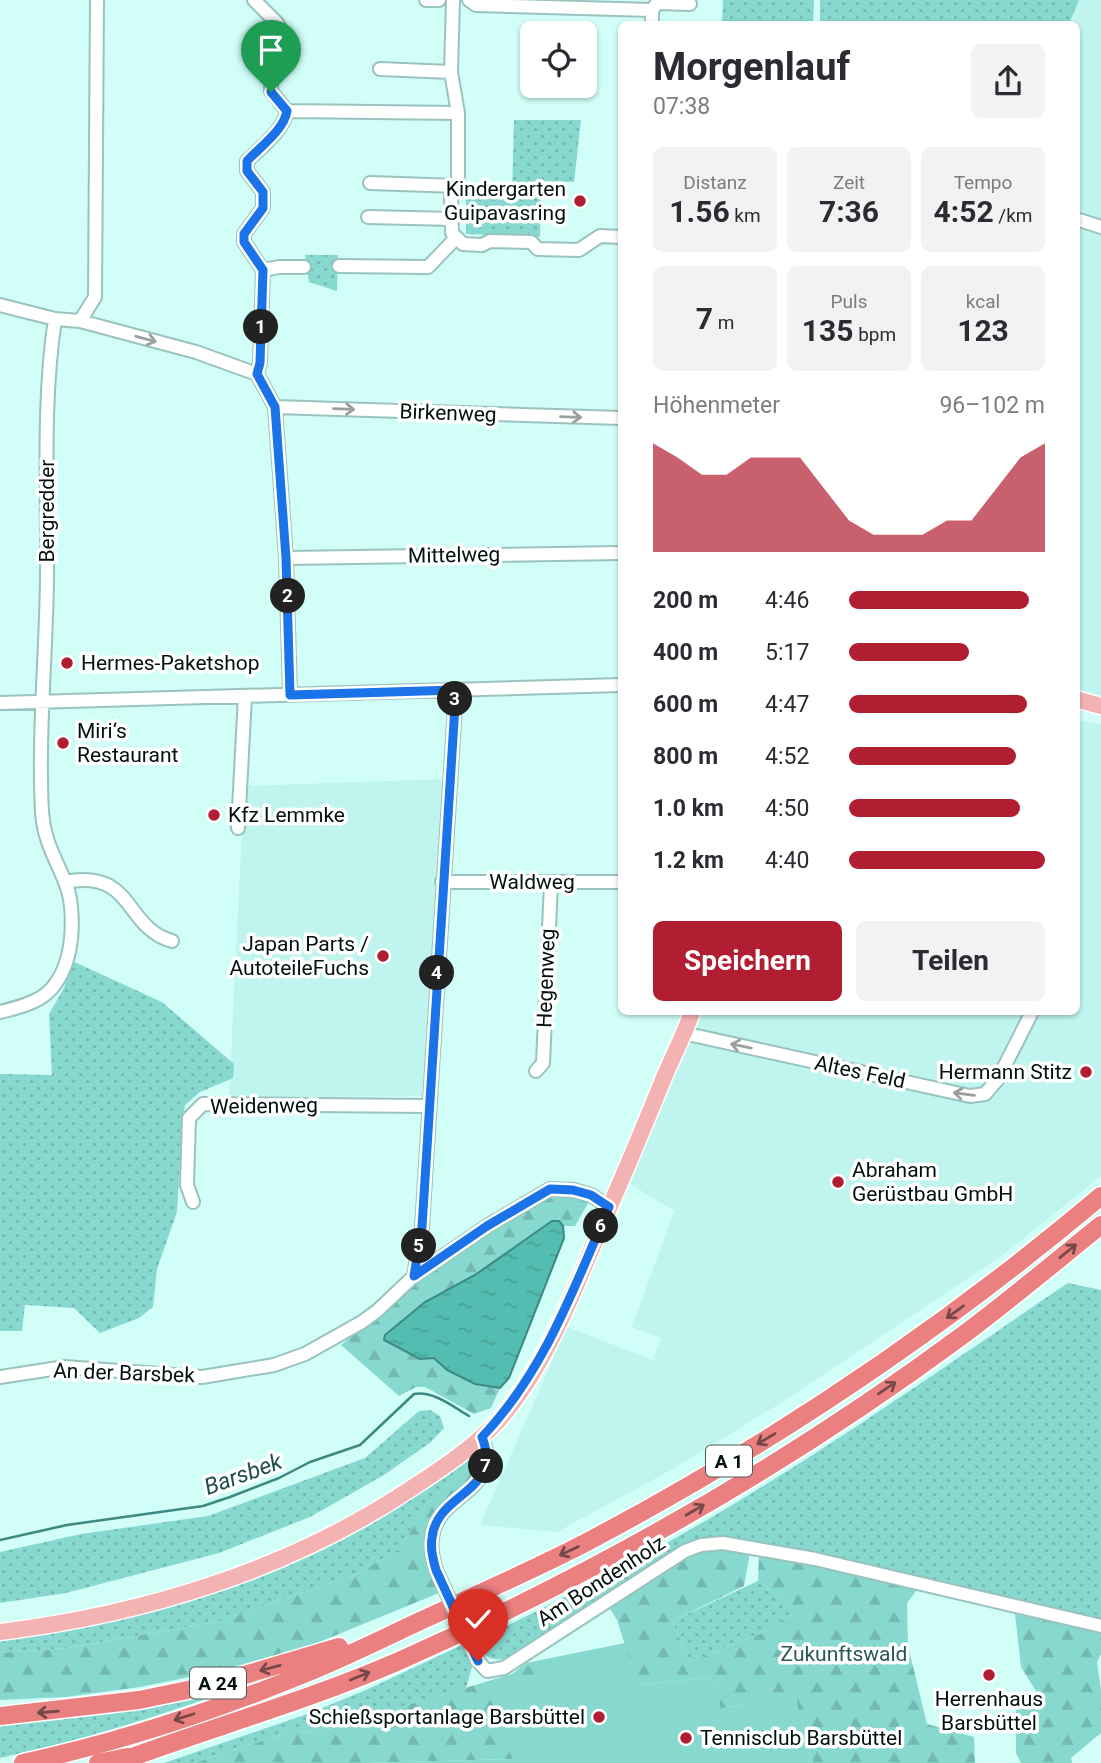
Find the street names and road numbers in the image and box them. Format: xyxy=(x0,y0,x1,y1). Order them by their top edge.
street label: Birkenweg xyxy=(399,399,497,427)
street label: Bergredder xyxy=(35,460,59,562)
street label: Mittelweg xyxy=(408,542,500,568)
street label: Waldweg xyxy=(489,870,575,894)
street label: Hegenweg xyxy=(532,928,560,1028)
street label: Altes Feld xyxy=(812,1051,908,1093)
street label: Weidenweg xyxy=(210,1093,318,1119)
street label: An der Barsbek xyxy=(53,1359,196,1387)
road number: A 1 xyxy=(706,1446,752,1476)
street label: Am Bondenholz xyxy=(533,1531,669,1631)
road number: A 24 xyxy=(190,1667,246,1698)

